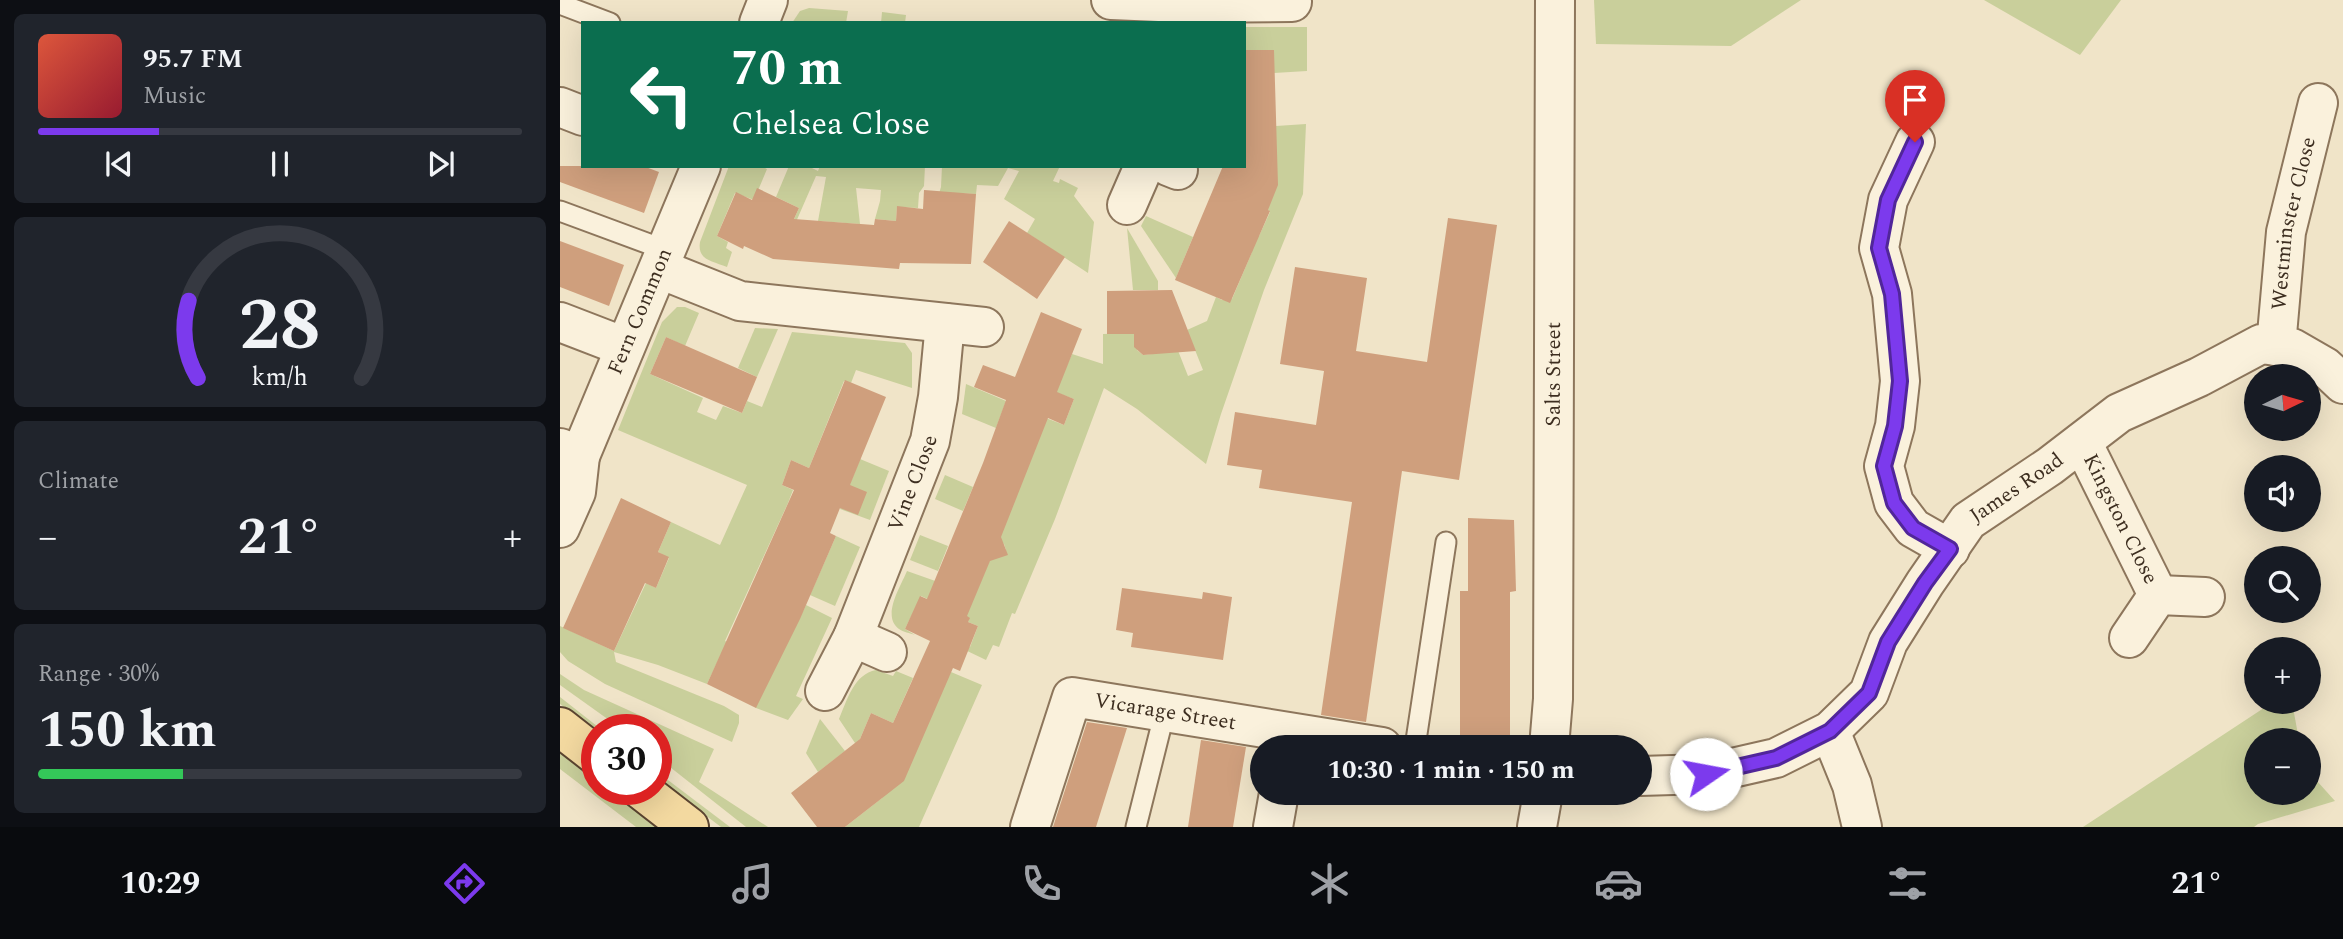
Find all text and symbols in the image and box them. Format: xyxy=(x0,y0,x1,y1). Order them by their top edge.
text: 70 m xyxy=(731,32,842,107)
text: 95.7 FM xyxy=(143,39,243,79)
icon: left xyxy=(616,49,707,140)
pin xyxy=(1885,70,1945,142)
text: Music xyxy=(143,79,206,114)
icon: arrive xyxy=(1896,81,1934,119)
text: Chelsea Close xyxy=(731,100,930,149)
street label: Westminster Close xyxy=(2263,134,2325,311)
icon: previous xyxy=(100,145,138,183)
icon: pause xyxy=(261,145,299,183)
icon: next xyxy=(422,145,460,183)
street label: Fern Common xyxy=(600,243,681,380)
text: 28 xyxy=(239,271,321,382)
street label: Salts Street xyxy=(1538,322,1570,427)
text: km/h xyxy=(252,359,308,397)
north arrow xyxy=(2244,364,2320,441)
map controls xyxy=(2244,364,2321,805)
street label: Vine Close xyxy=(880,433,947,536)
street label: James Road xyxy=(1963,445,2071,532)
street label: Kingston Close xyxy=(2074,448,2166,590)
button: sound xyxy=(2244,455,2321,532)
text: Climate xyxy=(38,464,119,499)
text: 21° xyxy=(238,498,322,577)
text: − xyxy=(38,509,57,567)
text: + xyxy=(503,509,522,567)
button: search xyxy=(2244,546,2321,623)
button: + xyxy=(2244,637,2321,714)
text: Range · 30% xyxy=(38,657,159,692)
street label: Vicarage Street xyxy=(1092,685,1238,739)
text: 150 km xyxy=(38,691,217,770)
speed limit sign: 30 xyxy=(581,714,672,805)
button: − xyxy=(2244,728,2321,805)
position arrow xyxy=(1669,737,1743,811)
text: 10:30 · 1 min · 150 m xyxy=(1327,750,1575,790)
text: 10:29 xyxy=(120,859,200,908)
icon: directions xyxy=(440,859,489,908)
icon: music xyxy=(728,859,777,908)
icon: phone xyxy=(1017,859,1066,908)
icon: climate xyxy=(1305,859,1354,908)
icon: car xyxy=(1594,859,1643,908)
icon: filters xyxy=(1883,859,1932,908)
text: 21° xyxy=(2171,859,2223,908)

